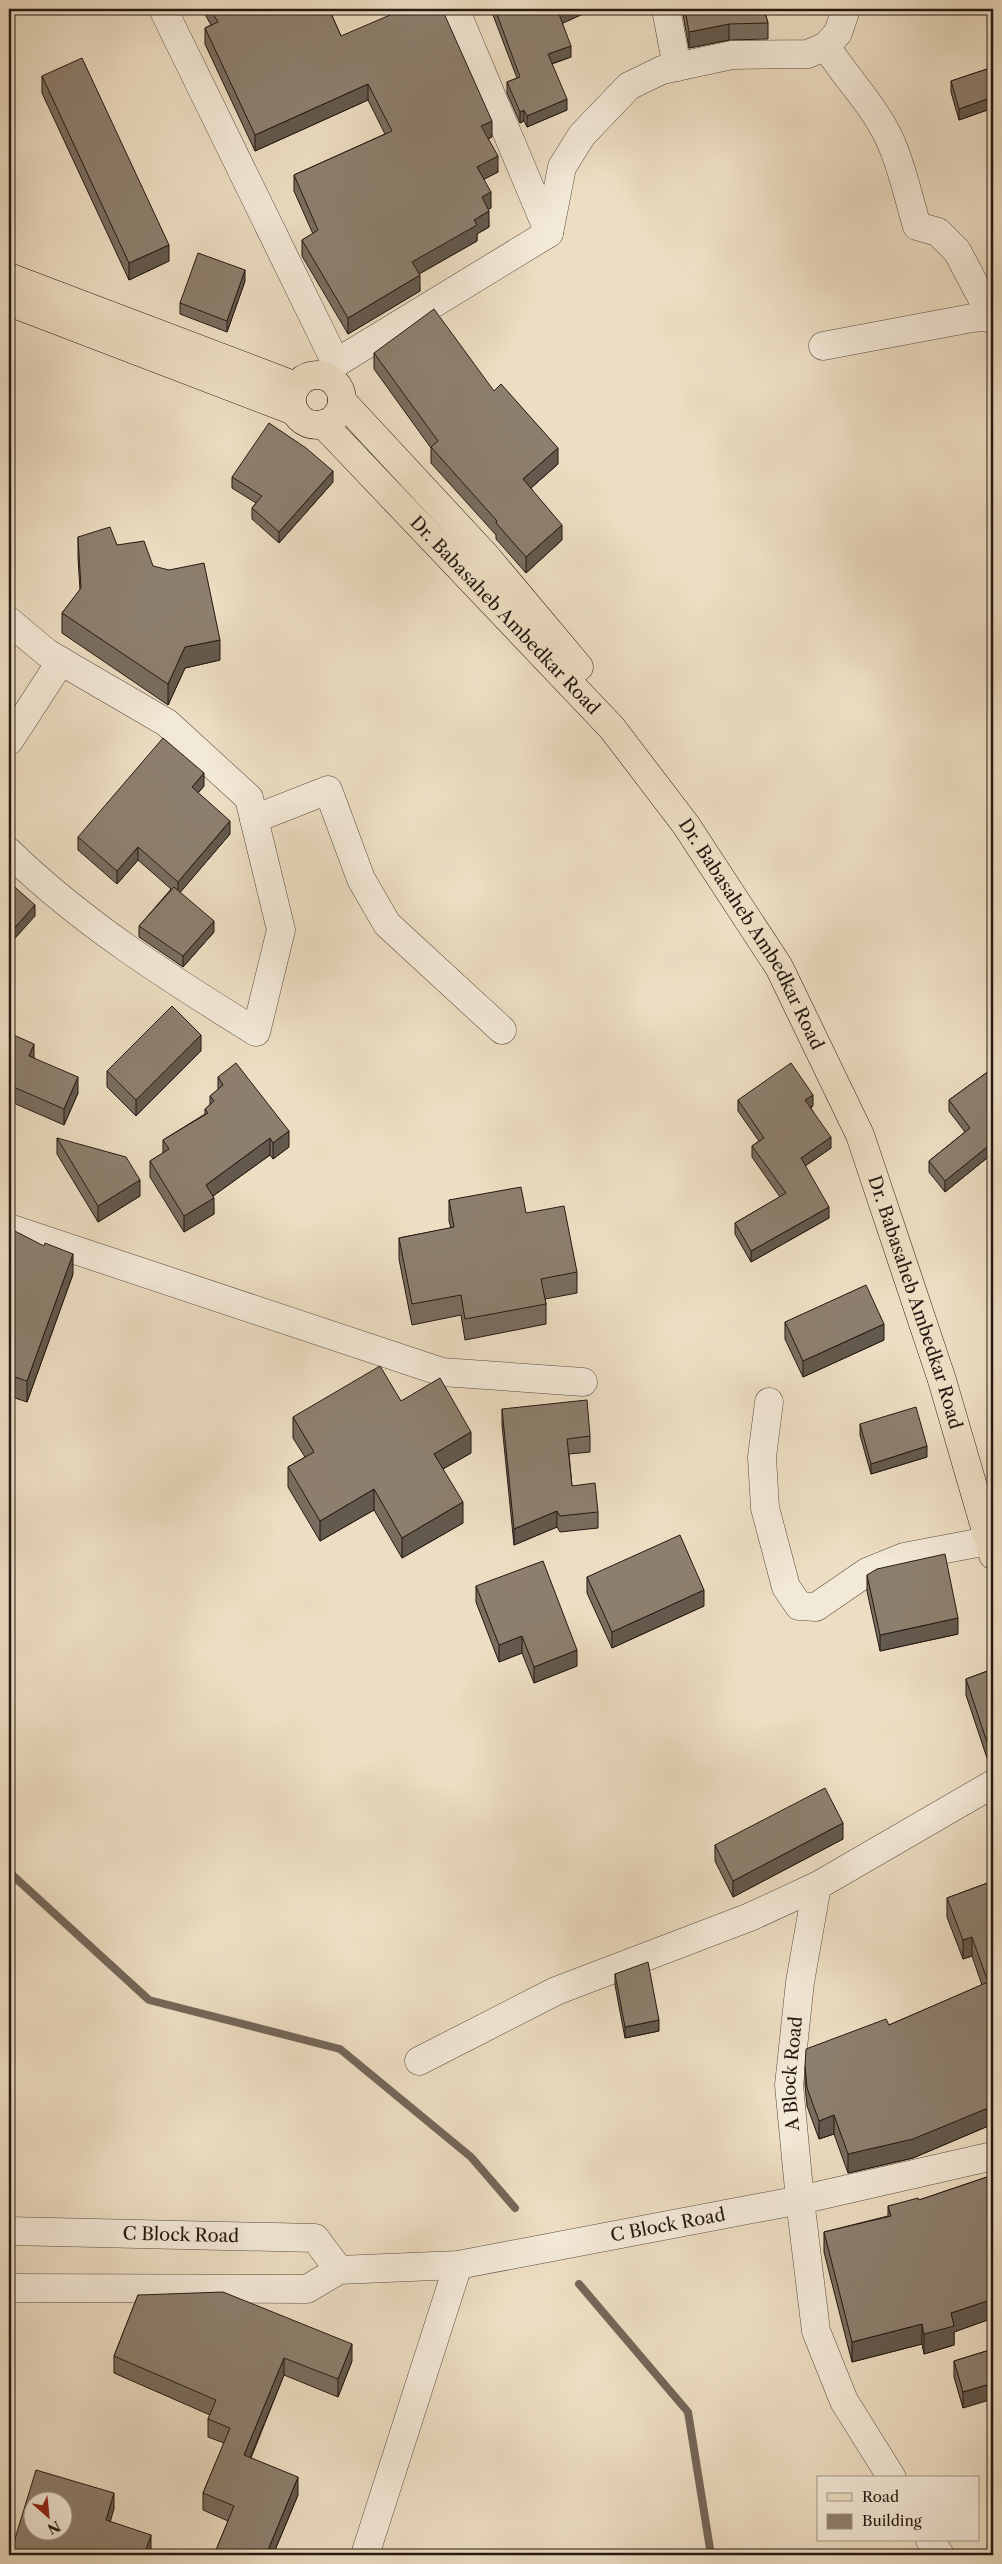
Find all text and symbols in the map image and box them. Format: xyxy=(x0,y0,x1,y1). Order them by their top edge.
street label: Dr. Babasaheb Ambedkar Road xyxy=(405,511,604,719)
street label: Dr. Babasaheb Ambedkar Road xyxy=(674,815,828,1053)
street label: Dr. Babasaheb Ambedkar Road xyxy=(863,1173,967,1432)
street label: A Block Road xyxy=(778,2015,807,2133)
street label: C Block Road xyxy=(609,2203,727,2247)
street label: C Block Road xyxy=(122,2223,239,2247)
legend xyxy=(817,2476,980,2542)
text: Road xyxy=(862,2487,899,2506)
north arrow xyxy=(22,2492,72,2542)
text: Building xyxy=(862,2511,922,2530)
text: N xyxy=(44,2517,63,2538)

